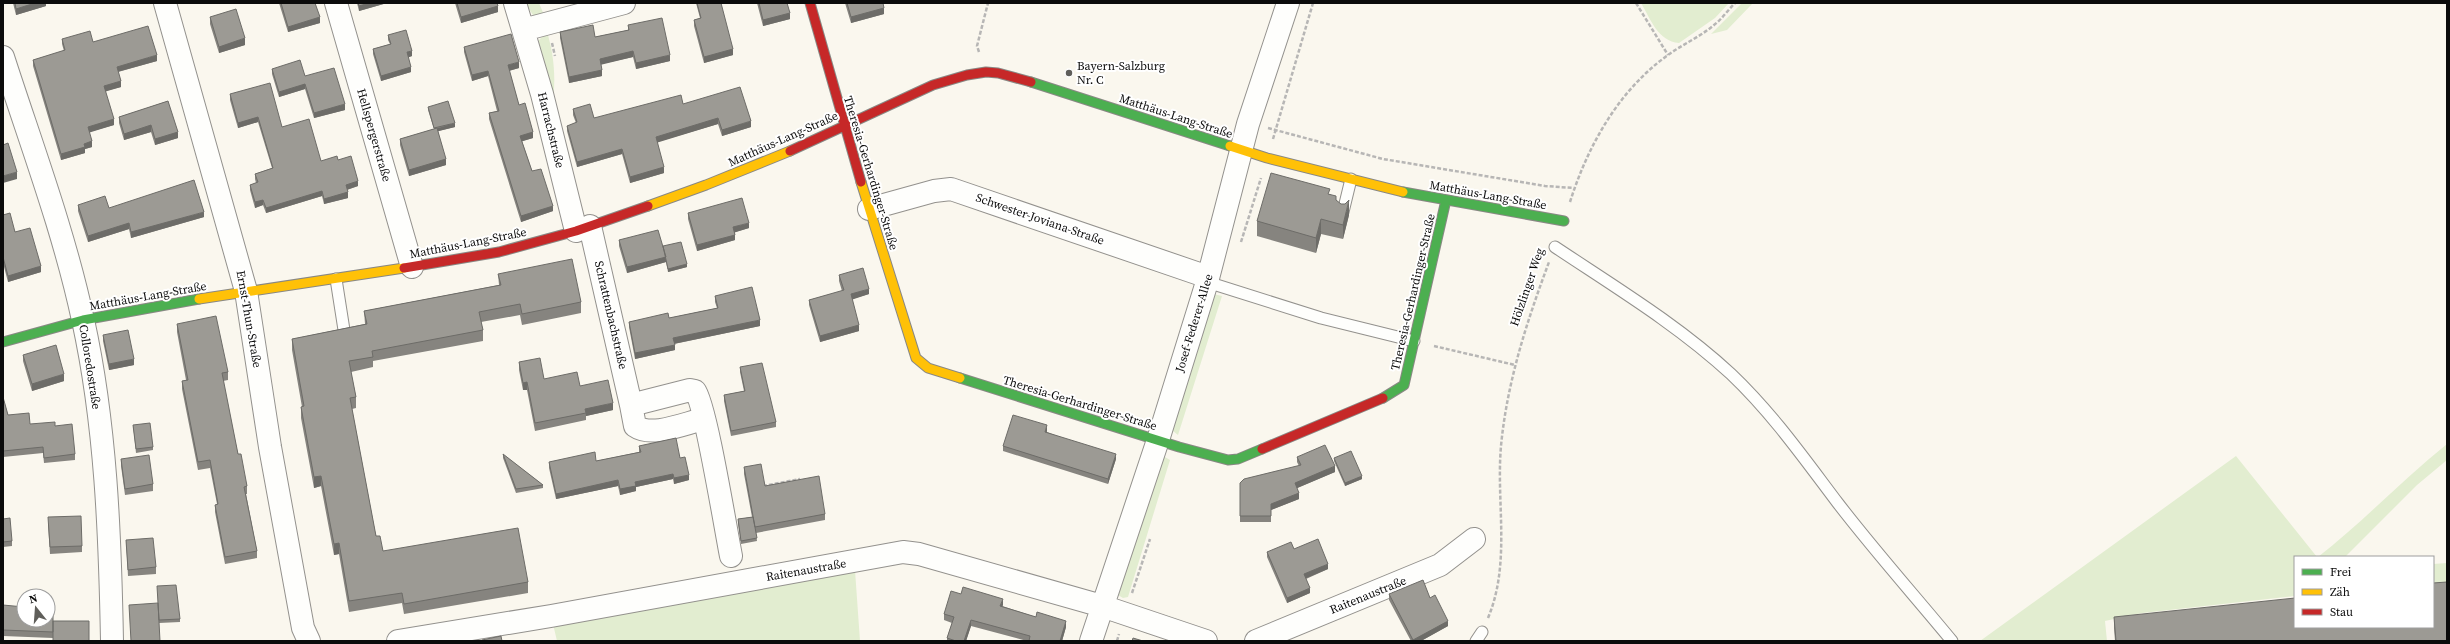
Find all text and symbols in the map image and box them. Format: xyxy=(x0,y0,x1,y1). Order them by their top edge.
place label: Bayern-Salzburg Nr. C xyxy=(1077,58,1165,88)
marker: Bayern-Salzburg Nr. C xyxy=(1064,68,1074,78)
street label: Hellspergerstraße xyxy=(353,87,395,183)
street label: Harrachstraße xyxy=(534,90,568,170)
street label: Matthäus-Lang-Straße xyxy=(1117,90,1235,142)
street label: Theresia-Gerhardinger-Straße xyxy=(840,94,902,252)
street label: Matthäus-Lang-Straße xyxy=(726,108,840,170)
street label: Matthäus-Lang-Straße xyxy=(1428,177,1548,213)
street label: Schwester-Joviana-Straße xyxy=(974,189,1106,249)
street label: Theresia-Gerhardinger-Straße xyxy=(1387,212,1439,372)
street label: Matthäus-Lang-Straße xyxy=(408,224,528,262)
street label: Hölzlinger Weg xyxy=(1506,246,1548,328)
street label: Schrattenbachstraße xyxy=(591,259,631,371)
street label: Ernst-Thun-Straße xyxy=(233,269,265,369)
street label: Josef-Federer-Allee xyxy=(1171,272,1217,375)
street label: Matthäus-Lang-Straße xyxy=(88,278,208,314)
street label: Colloredostraße xyxy=(75,323,105,411)
street label: Theresia-Gerhardinger-Straße xyxy=(1001,372,1159,434)
street label: Raitenaustraße xyxy=(765,555,847,585)
legend xyxy=(2294,556,2434,628)
text: Frei xyxy=(2330,564,2352,580)
street label: Raitenaustraße xyxy=(1327,572,1409,618)
text: Zäh xyxy=(2330,584,2350,600)
north arrow xyxy=(16,588,56,628)
text: N xyxy=(27,591,39,607)
text: Stau xyxy=(2330,604,2353,620)

